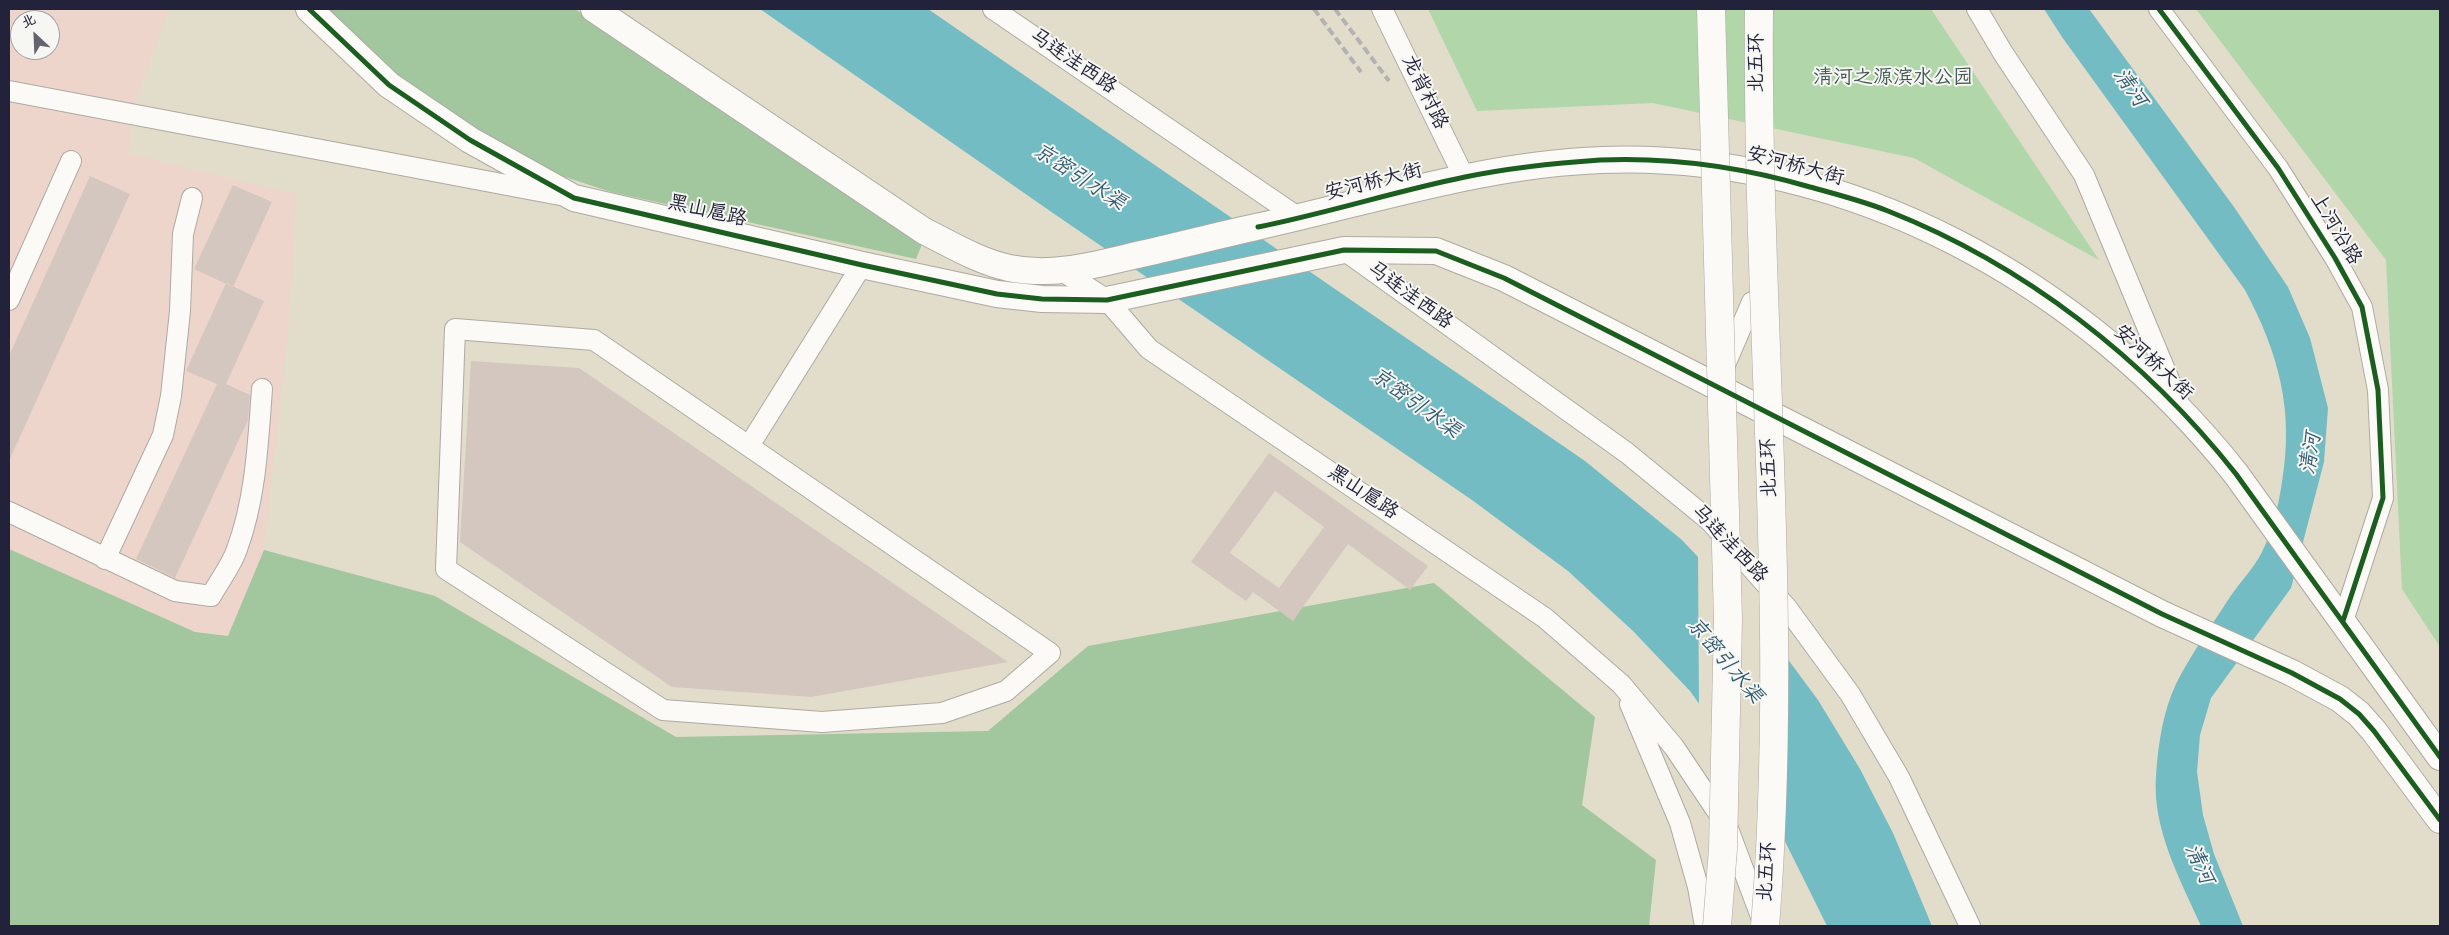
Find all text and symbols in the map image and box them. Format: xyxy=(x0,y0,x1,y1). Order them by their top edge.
text: 北 xyxy=(18,9,40,34)
north arrow xyxy=(10,10,60,60)
street label: 马连洼西路 xyxy=(1024,25,1120,101)
street label: 北五环 xyxy=(1747,33,1771,93)
street label: 龙背村路 xyxy=(1395,52,1451,134)
water label: 清河 xyxy=(2106,65,2150,113)
park label: 清河之源滨水公园 xyxy=(1813,68,1973,92)
water label: 京密引水渠 xyxy=(1027,140,1129,218)
street label: 安河桥大街 xyxy=(1744,143,1846,193)
street label: 安河桥大街 xyxy=(1323,160,1425,208)
street label: 上河沿路 xyxy=(2303,190,2365,270)
street label: 黑山扈路 xyxy=(665,192,749,234)
street label: 马连洼西路 xyxy=(1361,258,1457,336)
street label: 安河桥大街 xyxy=(2107,321,2197,407)
water label: 京密引水渠 xyxy=(1364,364,1464,446)
water label: 清河 xyxy=(2297,431,2329,477)
street label: 北五环 xyxy=(1758,438,1784,498)
street label: 黑山扈路 xyxy=(1322,462,1402,526)
street label: 马连洼西路 xyxy=(1685,501,1771,589)
water label: 京密引水渠 xyxy=(1680,614,1766,710)
street label: 北五环 xyxy=(1755,841,1783,903)
water label: 清河 xyxy=(2177,841,2217,889)

